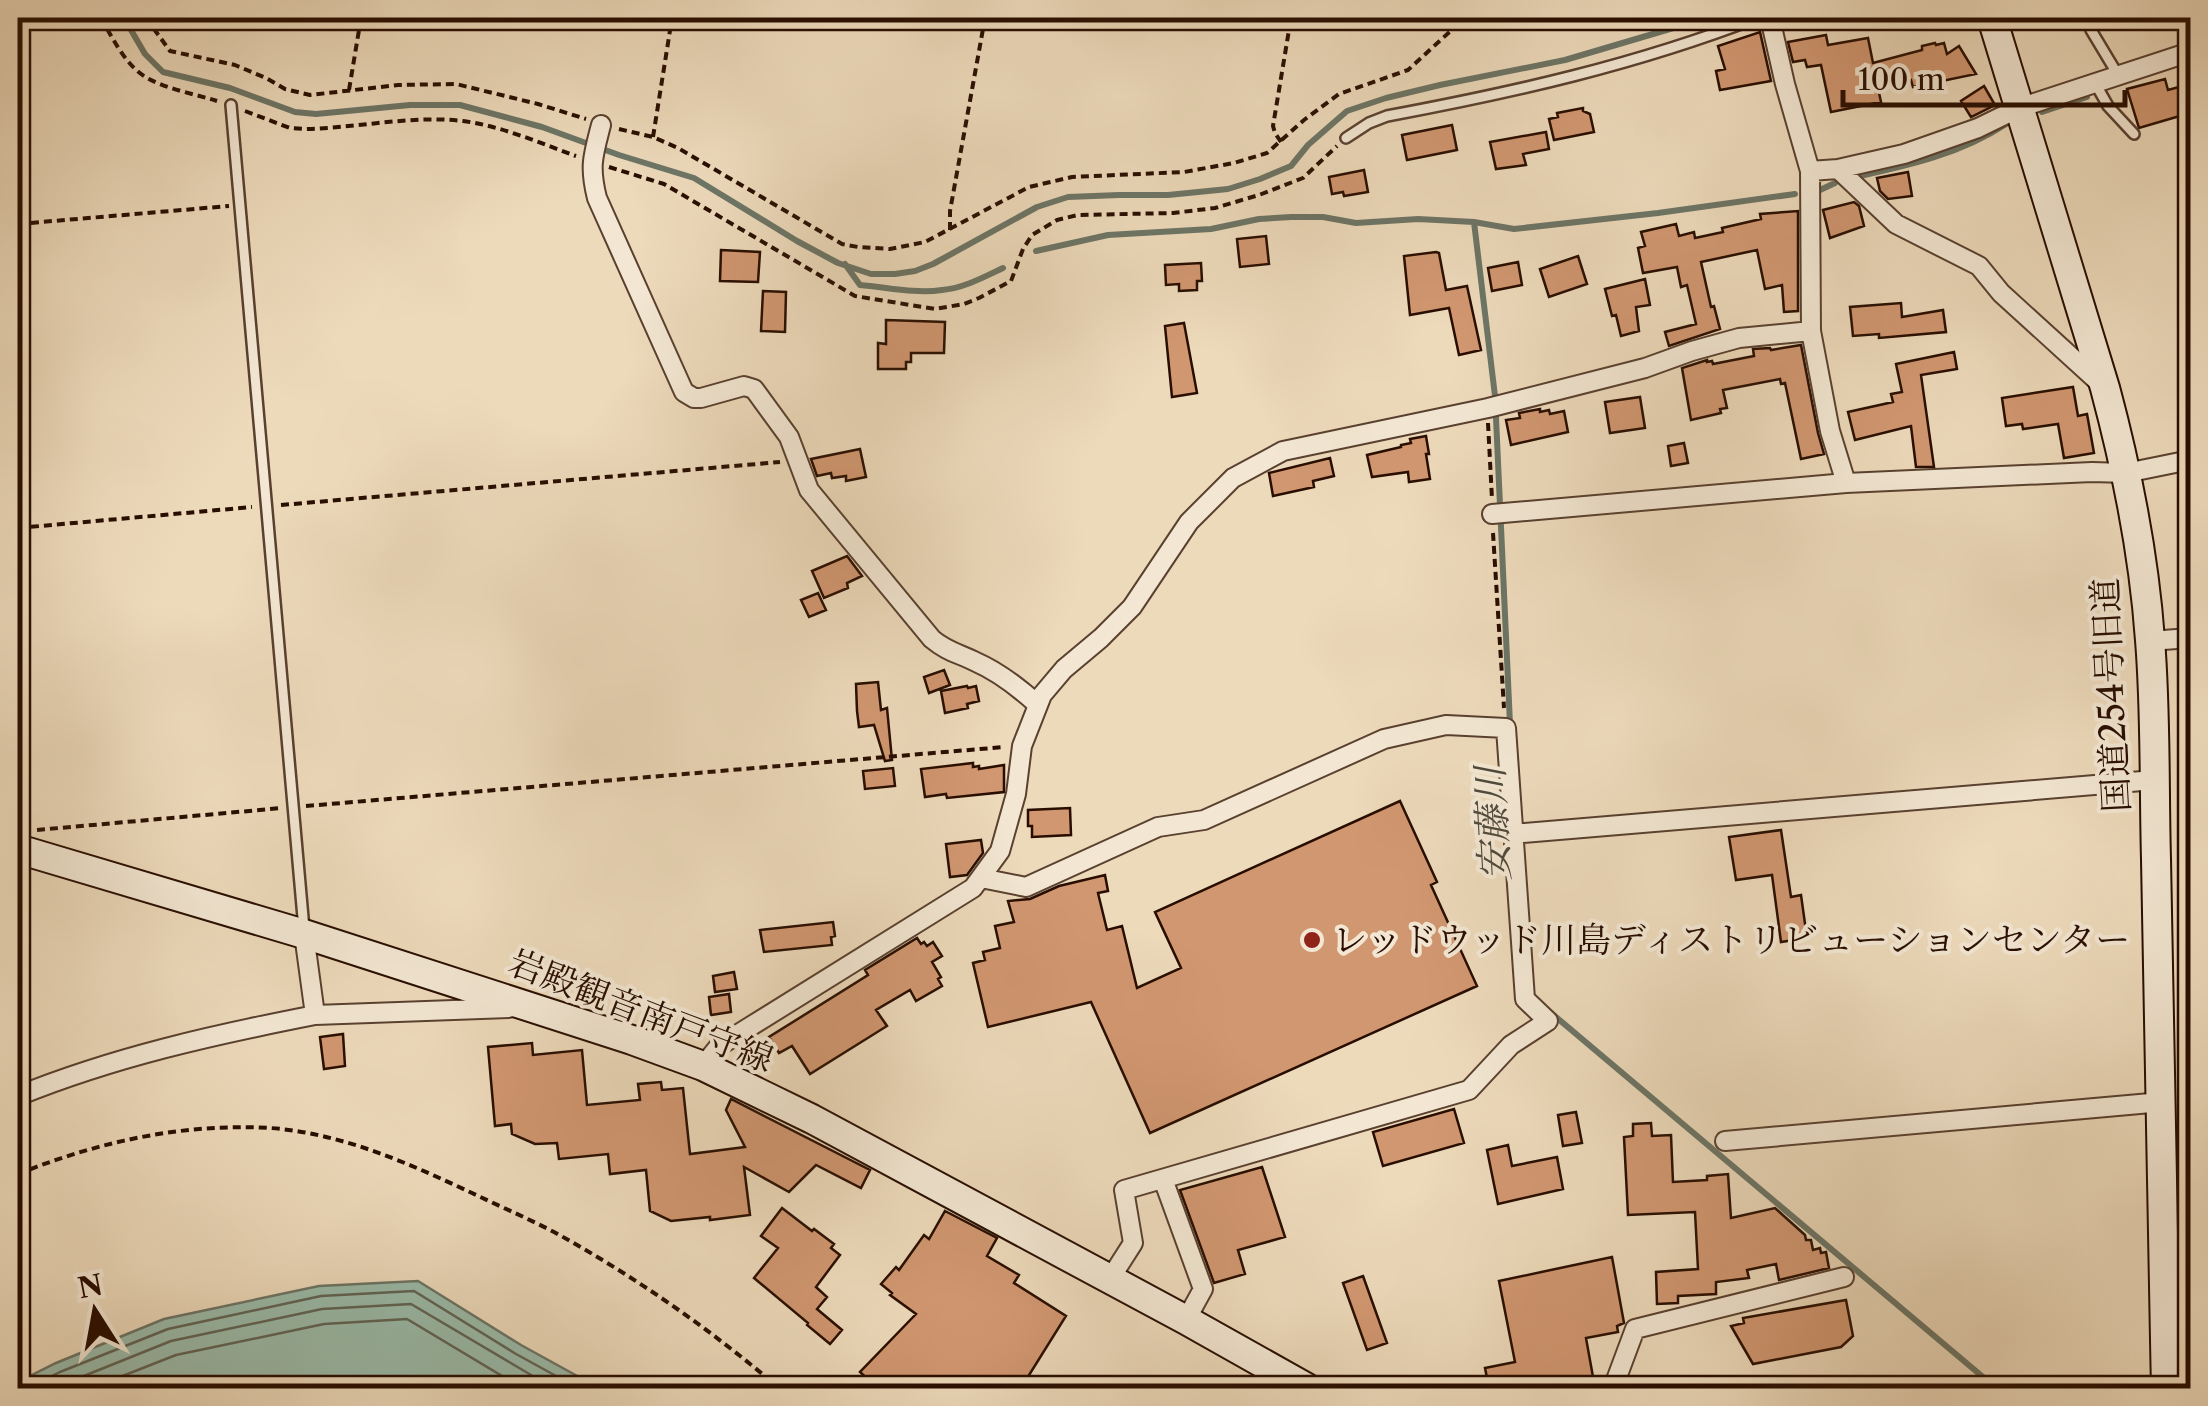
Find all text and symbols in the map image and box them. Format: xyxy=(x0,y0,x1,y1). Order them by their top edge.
scale bar xyxy=(1843,45,2126,107)
text: 100 m xyxy=(1858,61,1945,98)
street label: 国道254号旧道 xyxy=(2083,577,2138,813)
water label: 安藤川 xyxy=(1466,762,1519,882)
place label: レッドウッド川島ディストリビューションセンター xyxy=(1332,918,2130,961)
marker: レッドウッド川島ディストリビューションセンター xyxy=(1301,929,1323,951)
street label: 岩殿観音南戸守線 xyxy=(503,940,780,1081)
north arrow xyxy=(45,1261,145,1361)
text: N xyxy=(75,1267,105,1305)

